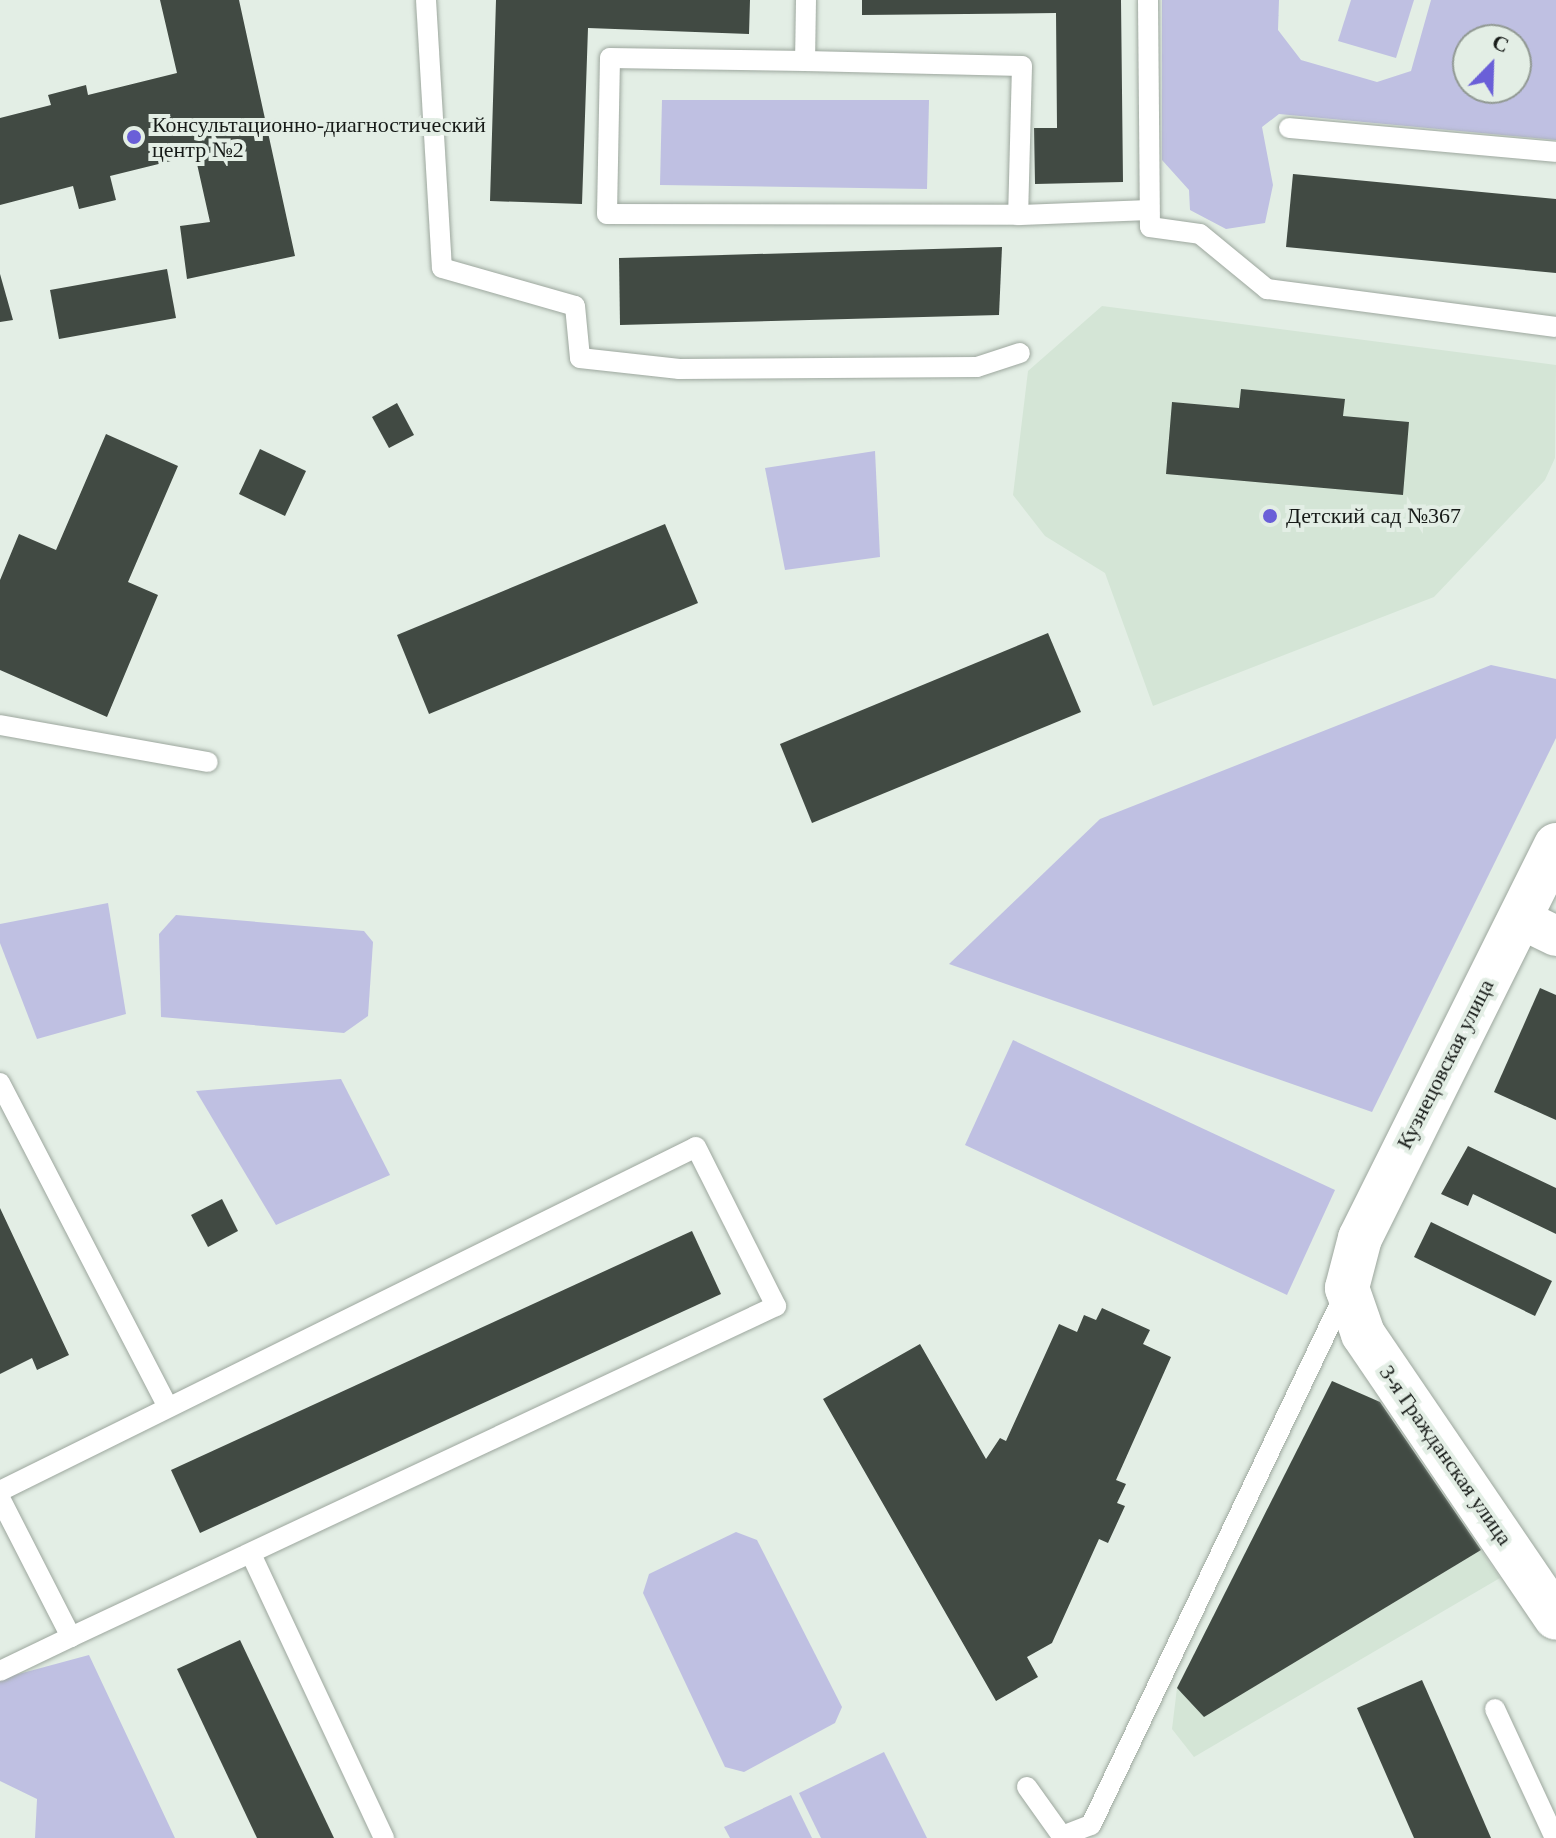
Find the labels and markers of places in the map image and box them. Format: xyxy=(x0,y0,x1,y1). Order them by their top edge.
place label: Консультационно-диагностический центр №2 xyxy=(152,111,486,162)
marker: Консультационно-диагностический центр №2 xyxy=(123,126,145,148)
place label: Детский сад №367 xyxy=(1286,503,1461,529)
marker: Детский сад №367 xyxy=(1261,507,1279,525)

